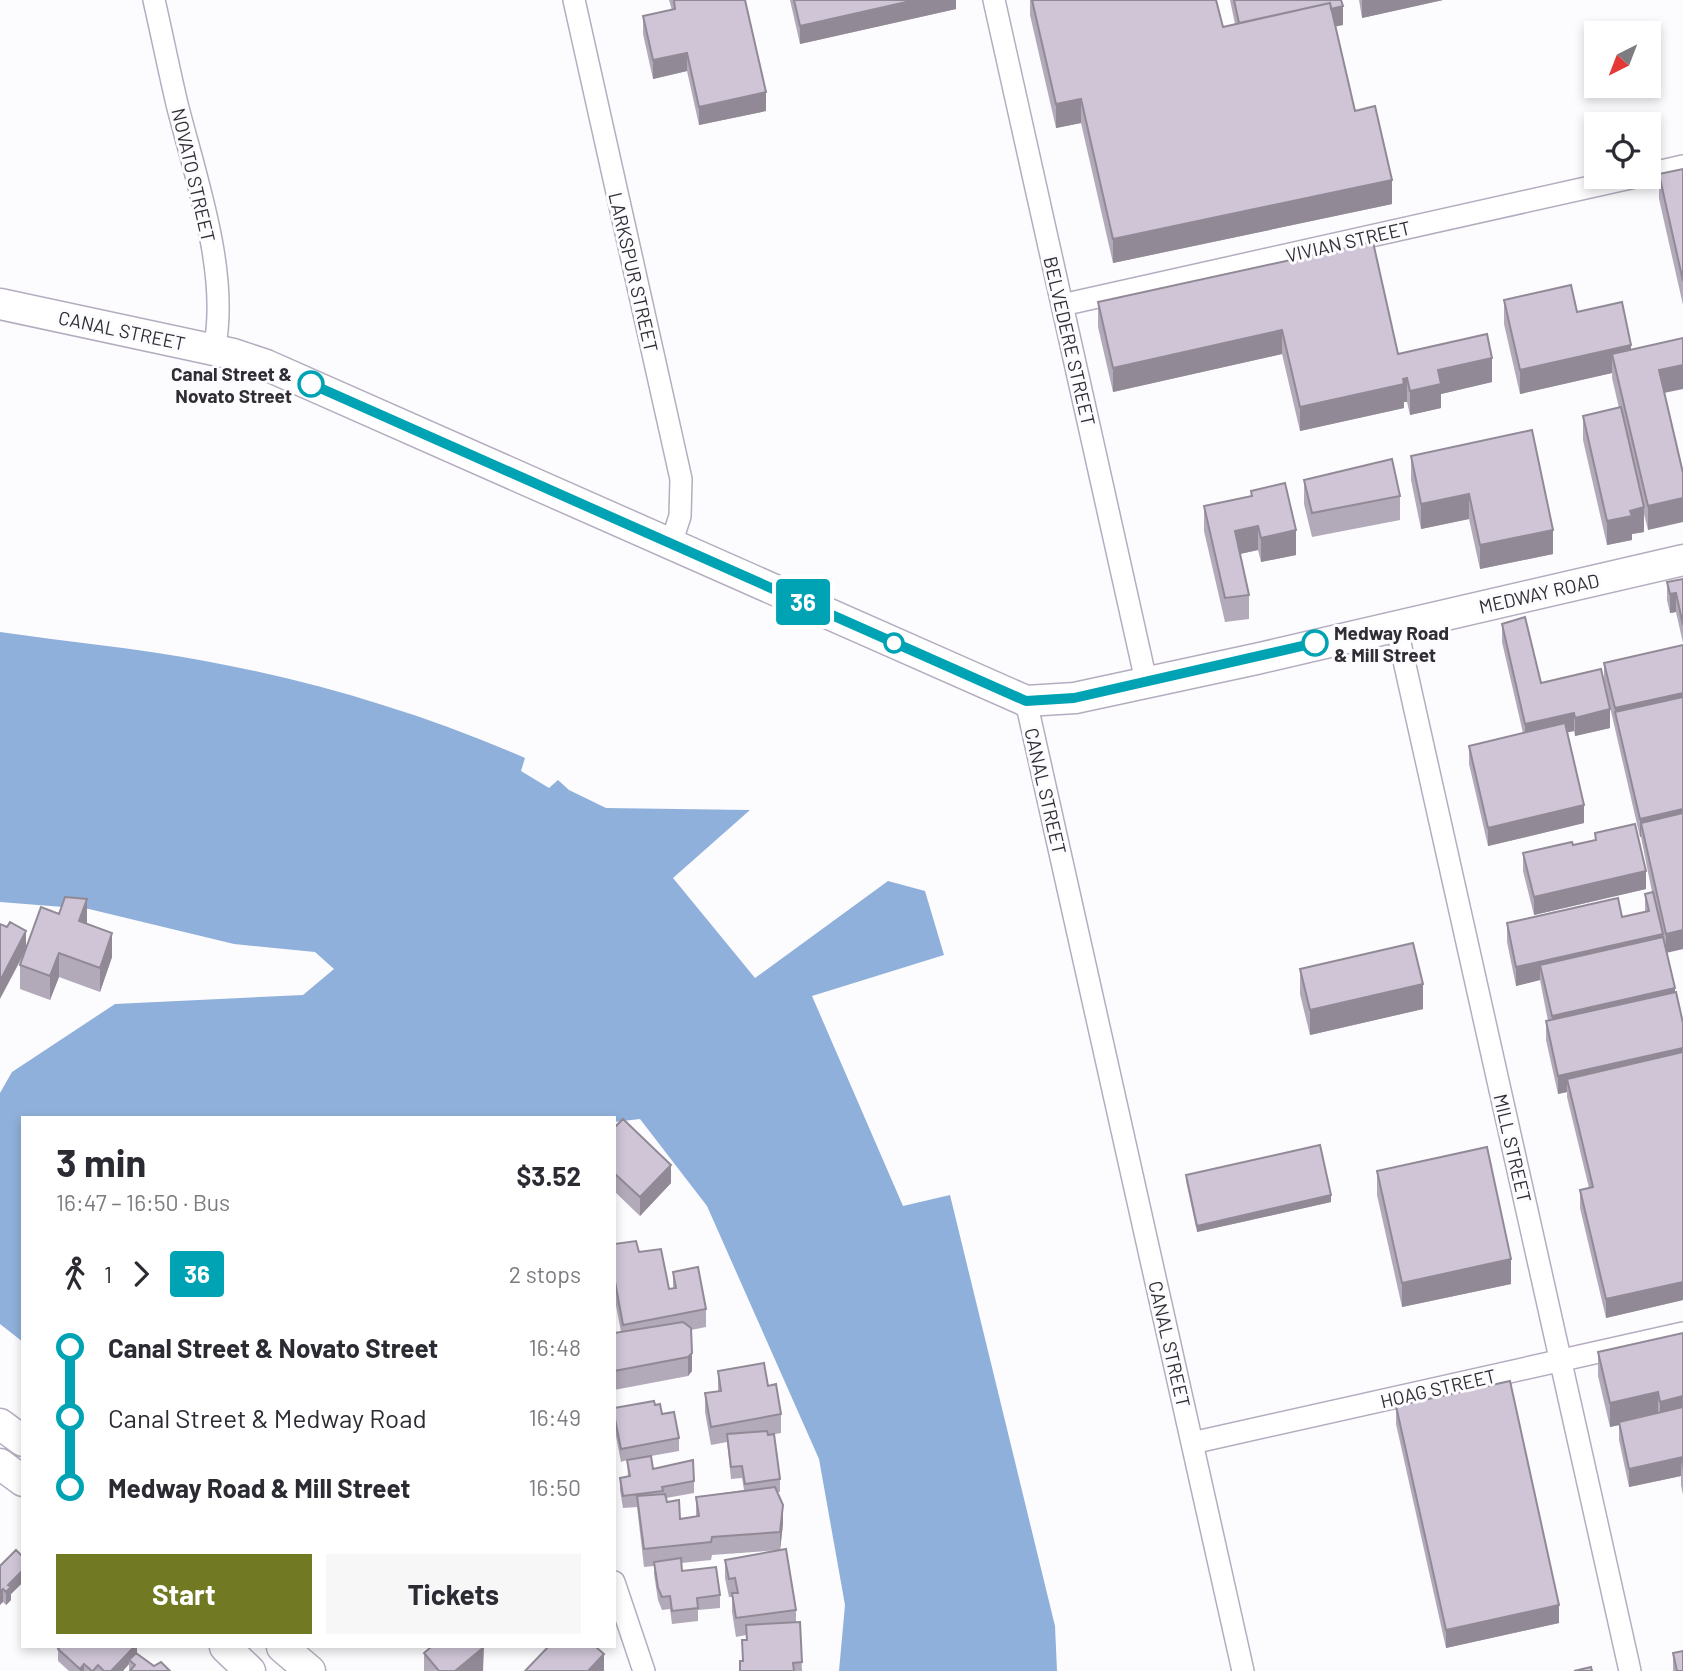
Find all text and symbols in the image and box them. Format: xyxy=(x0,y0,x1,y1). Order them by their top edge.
north arrow xyxy=(1584,21,1661,98)
map controls xyxy=(1584,21,1661,189)
street label: NOVATO STREET xyxy=(167,106,221,244)
button: locate xyxy=(1584,112,1661,189)
street label: LARKSPUR STREET xyxy=(604,190,664,354)
street label: VIVIAN STREET xyxy=(1283,215,1413,267)
street label: BELVEDERE STREET xyxy=(1039,254,1101,428)
street label: CANAL STREET xyxy=(57,305,187,355)
place label: Canal Street & Novato Street xyxy=(171,362,292,407)
marker: Canal Street & Novato Street xyxy=(298,371,324,397)
street label: MEDWAY ROAD xyxy=(1477,568,1601,618)
line badge: 36 xyxy=(772,579,834,625)
text: 36 xyxy=(790,587,816,616)
place label: Medway Road & Mill Street xyxy=(1334,621,1449,666)
marker: Medway Road & Mill Street xyxy=(1302,630,1328,656)
unlabelled marker xyxy=(884,633,904,653)
street label: CANAL STREET xyxy=(1020,726,1072,856)
street label: MILL STREET xyxy=(1489,1091,1537,1205)
text: 3 min xyxy=(56,1139,146,1185)
text: $3.52 xyxy=(516,1160,581,1191)
text: 16:47 – 16:50 · Bus xyxy=(56,1188,230,1216)
icon: walk xyxy=(56,1255,94,1293)
icon: forward xyxy=(122,1255,160,1293)
text: 36 xyxy=(184,1259,210,1288)
text: 1 xyxy=(104,1260,112,1288)
text: 2 stops xyxy=(509,1260,581,1288)
street label: CANAL STREET xyxy=(1144,1279,1196,1409)
text: Canal Street & Novato Street xyxy=(108,1332,438,1363)
text: 16:48 xyxy=(529,1333,581,1361)
street label: HOAG STREET xyxy=(1378,1364,1498,1412)
text: Canal Street & Medway Road xyxy=(108,1402,427,1433)
text: 16:49 xyxy=(529,1403,581,1431)
text: Medway Road & Mill Street xyxy=(108,1472,410,1503)
text: 16:50 xyxy=(528,1473,581,1501)
button: Start xyxy=(56,1554,312,1634)
button: Tickets xyxy=(326,1554,581,1634)

